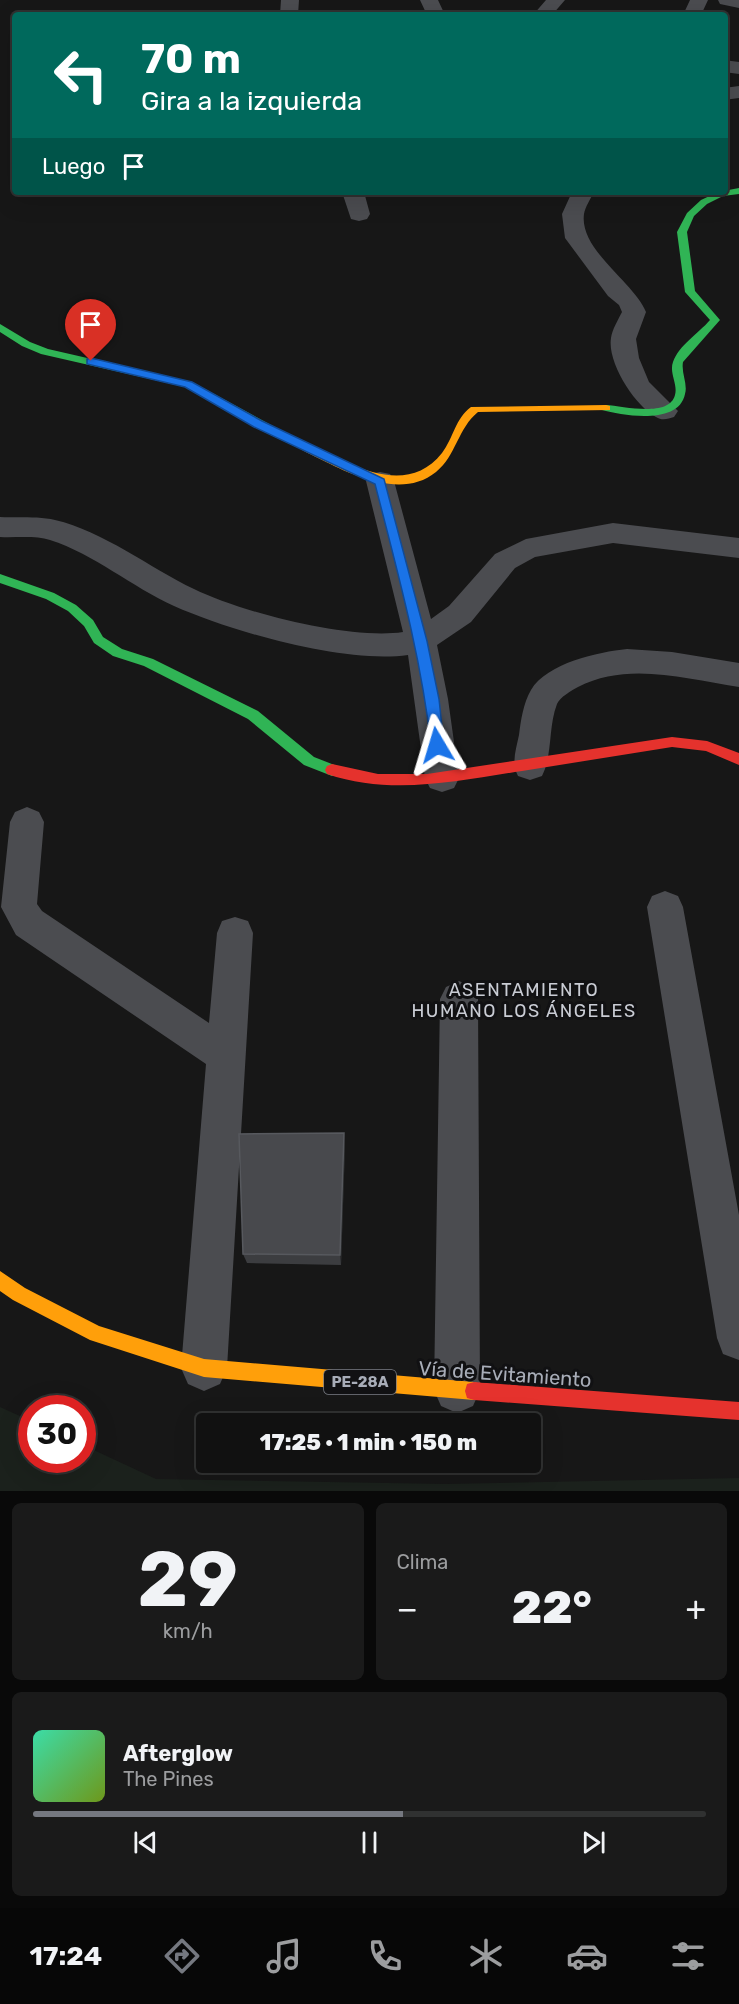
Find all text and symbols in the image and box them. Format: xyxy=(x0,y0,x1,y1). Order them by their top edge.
text: 70 m xyxy=(141,34,241,84)
icon: left xyxy=(42,36,120,114)
text: Gira a la izquierda xyxy=(141,85,362,117)
icon: arrive xyxy=(117,150,150,183)
text: Luego xyxy=(42,153,105,180)
pin xyxy=(65,299,116,361)
icon: arrive xyxy=(74,308,107,341)
position arrow xyxy=(405,713,469,777)
district label: ASENTAMIENTO HUMANO LOS ÁNGELES xyxy=(411,979,637,1022)
street label: Vía de Evitamiento xyxy=(418,1356,592,1392)
road number: PE-28A xyxy=(324,1370,396,1394)
speed limit sign: 30 xyxy=(18,1395,96,1473)
text: 17:25 · 1 min · 150 m xyxy=(260,1429,477,1456)
text: 29 xyxy=(137,1533,238,1626)
text: Clima xyxy=(397,1550,448,1574)
text: 22° xyxy=(512,1581,592,1634)
text: − xyxy=(397,1589,418,1628)
text: + xyxy=(685,1589,706,1628)
text: km/h xyxy=(163,1619,213,1643)
text: Afterglow xyxy=(123,1740,233,1767)
text: The Pines xyxy=(123,1767,214,1791)
icon: previous xyxy=(129,1826,162,1859)
icon: pause xyxy=(353,1826,386,1859)
icon: next xyxy=(577,1826,610,1859)
icon: directions xyxy=(161,1935,203,1977)
icon: music xyxy=(263,1935,305,1977)
icon: phone xyxy=(364,1935,406,1977)
icon: climate xyxy=(465,1935,507,1977)
icon: car xyxy=(566,1935,608,1977)
icon: filters xyxy=(667,1935,709,1977)
text: 17:24 xyxy=(30,1940,102,1972)

